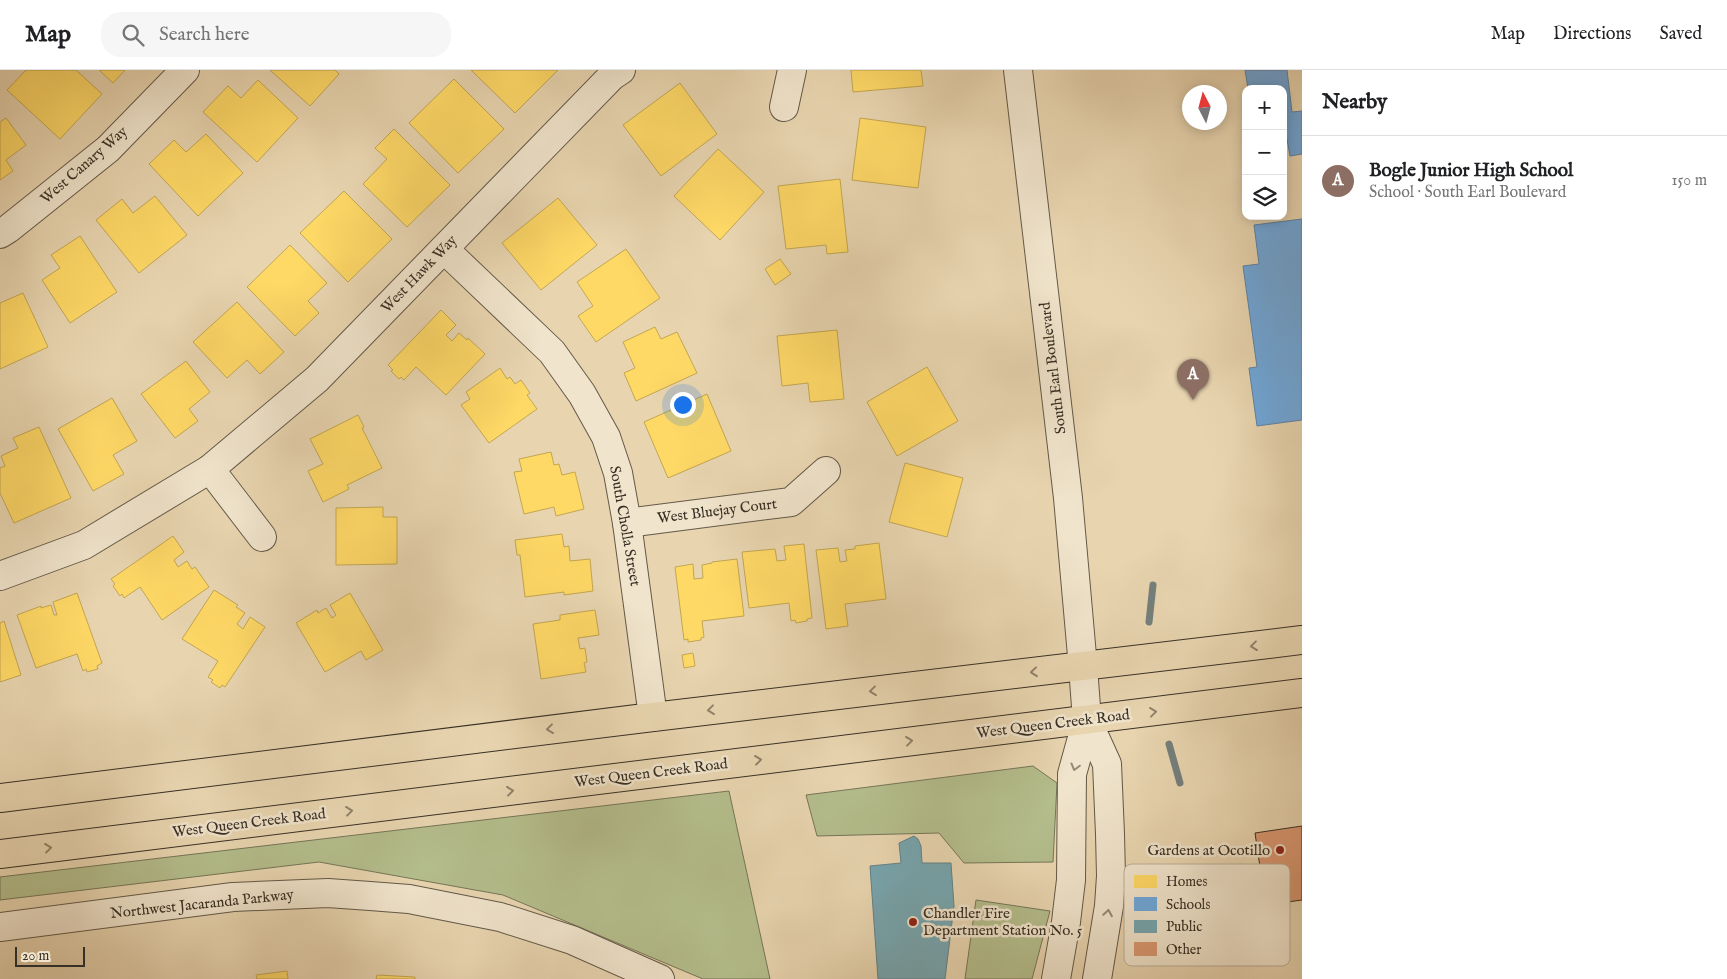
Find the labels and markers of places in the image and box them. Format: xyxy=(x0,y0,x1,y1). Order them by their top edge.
pin: A xyxy=(1177,359,1209,400)
place label: Gardens at Ocotillo xyxy=(1147,841,1270,860)
marker: Gardens at Ocotillo xyxy=(1274,844,1286,856)
place label: Chandler Fire Department Station No. 5 xyxy=(923,904,1083,940)
marker: Chandler Fire Department Station No. 5 xyxy=(907,916,919,928)

